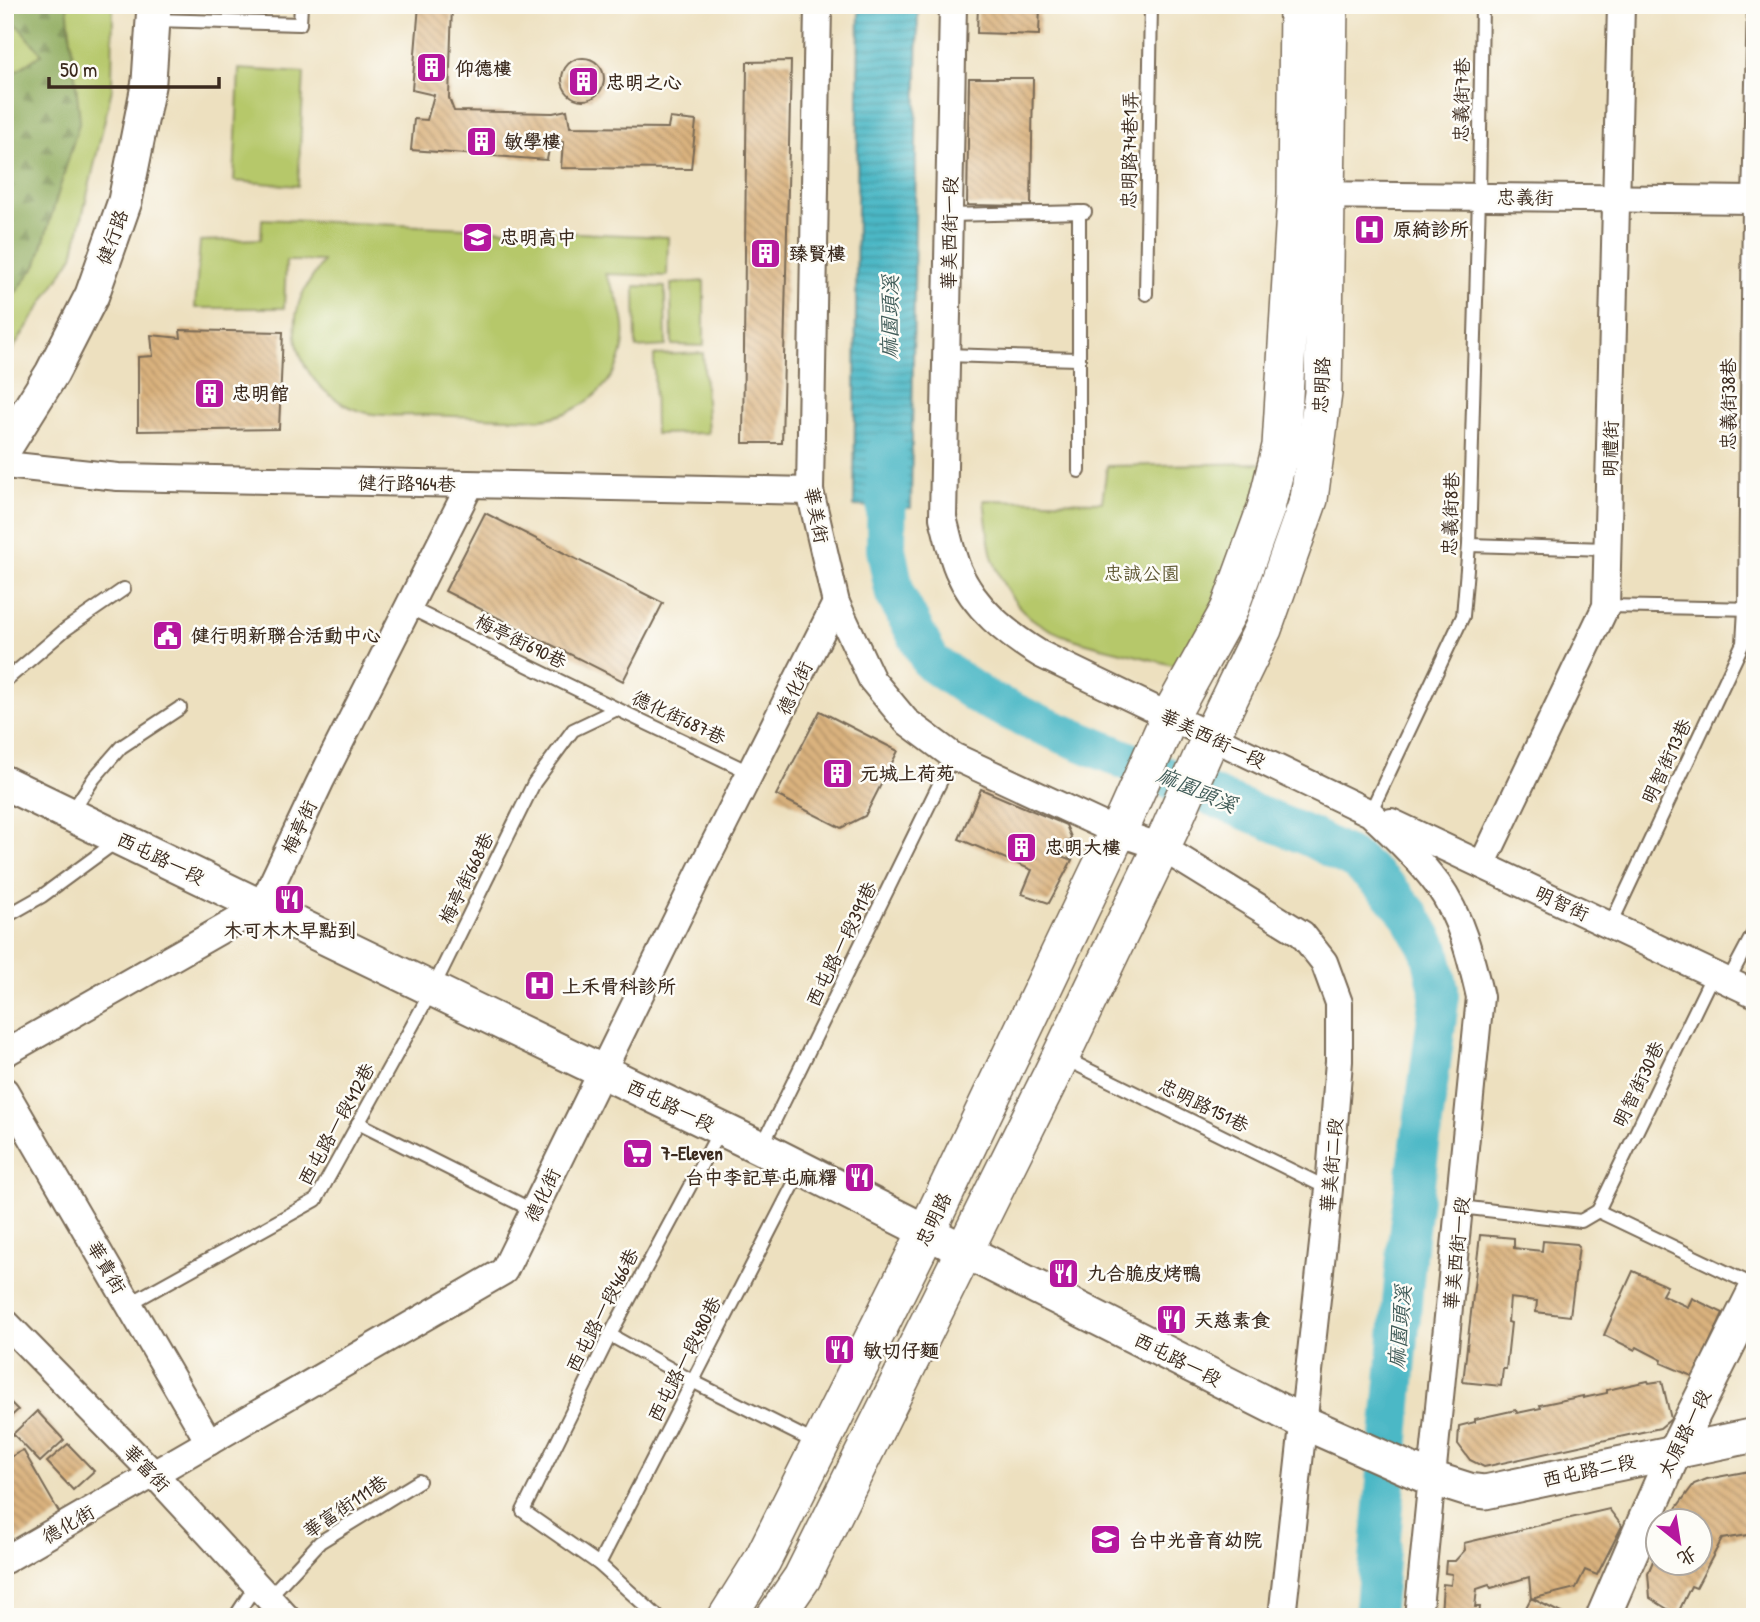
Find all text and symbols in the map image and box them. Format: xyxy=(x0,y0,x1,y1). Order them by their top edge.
scale bar xyxy=(49,46,219,90)
building icon: 仰德樓 xyxy=(415,51,449,85)
text: 50 m xyxy=(60,55,97,84)
place label: 仰德樓 xyxy=(455,55,512,81)
street label: 忠義街7巷 xyxy=(1447,57,1475,143)
building icon: 忠明之心 xyxy=(566,65,600,99)
place label: 忠明之心 xyxy=(606,69,682,95)
street label: 忠明路74巷1弄 xyxy=(1115,91,1143,209)
building icon: 敏學樓 xyxy=(464,124,498,158)
place label: 敏學樓 xyxy=(504,128,561,154)
street label: 華美西街一段 xyxy=(935,176,963,290)
street label: 忠義街 xyxy=(1496,184,1554,210)
street label: 健行路 xyxy=(90,206,134,268)
hospital icon: 原綺診所 xyxy=(1353,212,1387,246)
place label: 原綺診所 xyxy=(1393,216,1469,242)
school or university icon: 忠明高中 xyxy=(460,220,494,254)
place label: 忠明高中 xyxy=(500,224,576,250)
building icon: 臻賢樓 xyxy=(749,236,783,270)
place label: 臻賢樓 xyxy=(789,240,846,266)
water label: 麻園頭溪 xyxy=(874,274,905,359)
street label: 忠明路 xyxy=(1307,356,1335,414)
street label: 忠義街38巷 xyxy=(1715,358,1741,450)
building icon: 忠明館 xyxy=(192,376,226,410)
place label: 忠明館 xyxy=(232,380,289,406)
street label: 明禮街 xyxy=(1597,420,1623,478)
street label: 健行路964巷 xyxy=(358,469,456,497)
street label: 忠義街8巷 xyxy=(1436,471,1464,557)
street label: 華美街 xyxy=(799,485,835,545)
park label: 忠誠公園 xyxy=(1104,560,1180,586)
street label: 梅亭街690巷 xyxy=(471,608,571,674)
public building icon: 健行明新聯合活動中心 xyxy=(151,618,185,652)
place label: 健行明新聯合活動中心 xyxy=(191,622,381,648)
street label: 德化街 xyxy=(770,657,818,719)
street label: 德化街687巷 xyxy=(628,684,730,750)
street label: 華美西街一段 xyxy=(1156,702,1270,774)
street label: 明智街13巷 xyxy=(1635,714,1697,808)
building icon: 元城上荷苑 xyxy=(820,756,854,790)
place label: 元城上荷苑 xyxy=(860,760,955,786)
water label: 麻園頭溪 xyxy=(1153,760,1242,820)
street label: 梅亭街 xyxy=(275,796,323,858)
street label: 西屯路一段 xyxy=(113,825,209,891)
street label: 梅亭街668巷 xyxy=(433,828,499,928)
building icon: 忠明大樓 xyxy=(1005,830,1039,864)
place label: 忠明大樓 xyxy=(1045,834,1121,860)
street label: 西屯路一段391巷 xyxy=(799,877,883,1011)
street label: 明智街 xyxy=(1531,879,1593,927)
restaurant icon: 木可木木早點到 xyxy=(273,882,307,916)
place label: 木可木木早點到 xyxy=(223,917,357,943)
hospital icon: 上禾骨科診所 xyxy=(522,969,556,1003)
place label: 上禾骨科診所 xyxy=(562,973,676,999)
street label: 明智街30巷 xyxy=(1606,1036,1670,1132)
street label: 西屯路一段412巷 xyxy=(291,1058,381,1190)
street label: 西屯路一段 xyxy=(623,1072,719,1138)
street label: 忠明路151巷 xyxy=(1154,1072,1254,1138)
street label: 華美街二段 xyxy=(1314,1117,1348,1213)
supermarket icon: 7-Eleven xyxy=(621,1136,655,1170)
place label: 7-Eleven xyxy=(660,1140,723,1166)
restaurant icon: 台中李記草屯麻糬 xyxy=(843,1160,877,1194)
street label: 德化街 xyxy=(518,1164,566,1226)
place label: 台中李記草屯麻糬 xyxy=(685,1164,837,1190)
street label: 忠明路 xyxy=(909,1188,957,1250)
street label: 華美西街一段 xyxy=(1437,1195,1475,1311)
street label: 華貴街 xyxy=(81,1236,133,1298)
street label: 西屯路一段466巷 xyxy=(559,1243,645,1377)
restaurant icon: 九合脆皮烤鴨 xyxy=(1047,1256,1081,1290)
place label: 九合脆皮烤鴨 xyxy=(1087,1260,1201,1286)
water label: 麻園頭溪 xyxy=(1381,1283,1418,1370)
street label: 西屯路一段480巷 xyxy=(641,1292,727,1426)
restaurant icon: 天慈素食 xyxy=(1154,1303,1188,1337)
place label: 天慈素食 xyxy=(1194,1307,1270,1333)
street label: 西屯路一段 xyxy=(1130,1326,1226,1392)
restaurant icon: 敏切仔麵 xyxy=(823,1333,857,1367)
place label: 敏切仔麵 xyxy=(863,1337,939,1363)
street label: 太原路一段 xyxy=(1651,1385,1717,1481)
street label: 華富街 xyxy=(118,1438,176,1498)
street label: 西屯路二段 xyxy=(1540,1447,1638,1493)
street label: 華富街111巷 xyxy=(298,1468,392,1544)
street label: 德化街 xyxy=(37,1498,99,1550)
north arrow xyxy=(1644,1506,1714,1576)
school or university icon: 台中光音育幼院 xyxy=(1089,1523,1123,1557)
place label: 台中光音育幼院 xyxy=(1129,1527,1262,1553)
text: 北 xyxy=(1673,1541,1702,1573)

